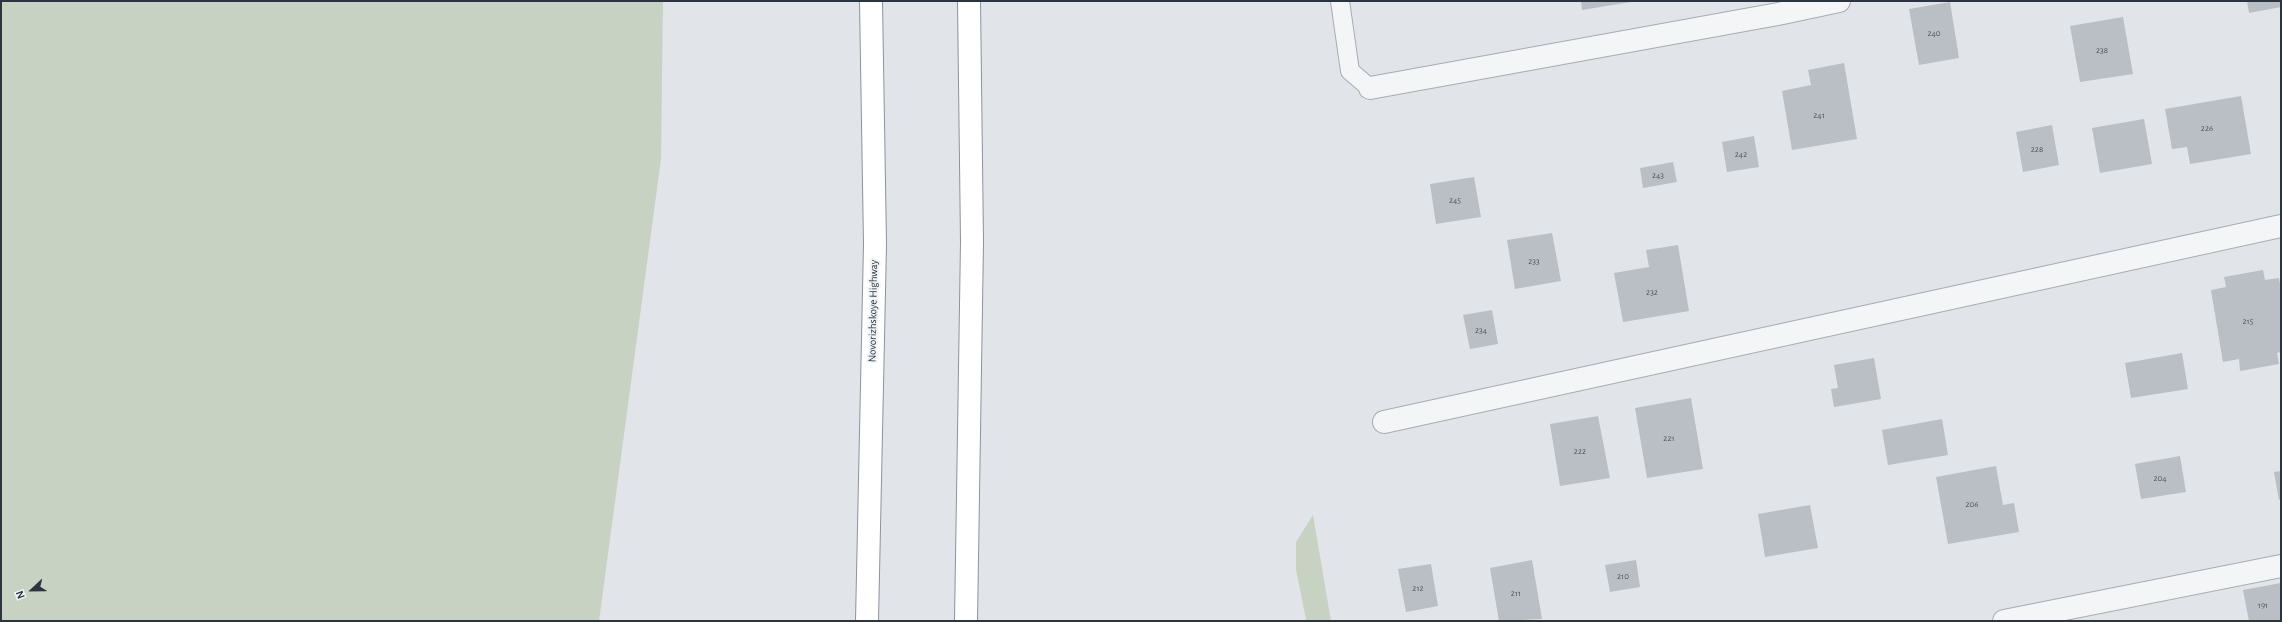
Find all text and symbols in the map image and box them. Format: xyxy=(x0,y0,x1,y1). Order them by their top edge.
house number: 240 xyxy=(1927,28,1941,38)
house number: 238 xyxy=(2096,45,2108,55)
house number: 241 xyxy=(1813,110,1825,120)
house number: 226 xyxy=(2201,123,2213,133)
house number: 228 xyxy=(2031,144,2043,154)
house number: 242 xyxy=(1735,149,1747,159)
house number: 243 xyxy=(1652,170,1664,180)
house number: 245 xyxy=(1449,195,1461,205)
house number: 233 xyxy=(1528,256,1540,266)
street label: Novorizhskoye Highway xyxy=(866,260,880,362)
house number: 232 xyxy=(1646,287,1658,297)
house number: 215 xyxy=(2243,316,2253,326)
house number: 234 xyxy=(1475,325,1487,335)
house number: 221 xyxy=(1663,433,1675,443)
house number: 222 xyxy=(1574,446,1586,456)
house number: 204 xyxy=(2153,473,2167,483)
house number: 206 xyxy=(1965,499,1979,509)
north arrow xyxy=(12,570,52,610)
house number: 210 xyxy=(1617,571,1629,581)
house number: 212 xyxy=(1412,583,1424,593)
house number: 211 xyxy=(1511,588,1521,598)
text: N xyxy=(14,589,27,600)
house number: 191 xyxy=(2258,600,2268,610)

